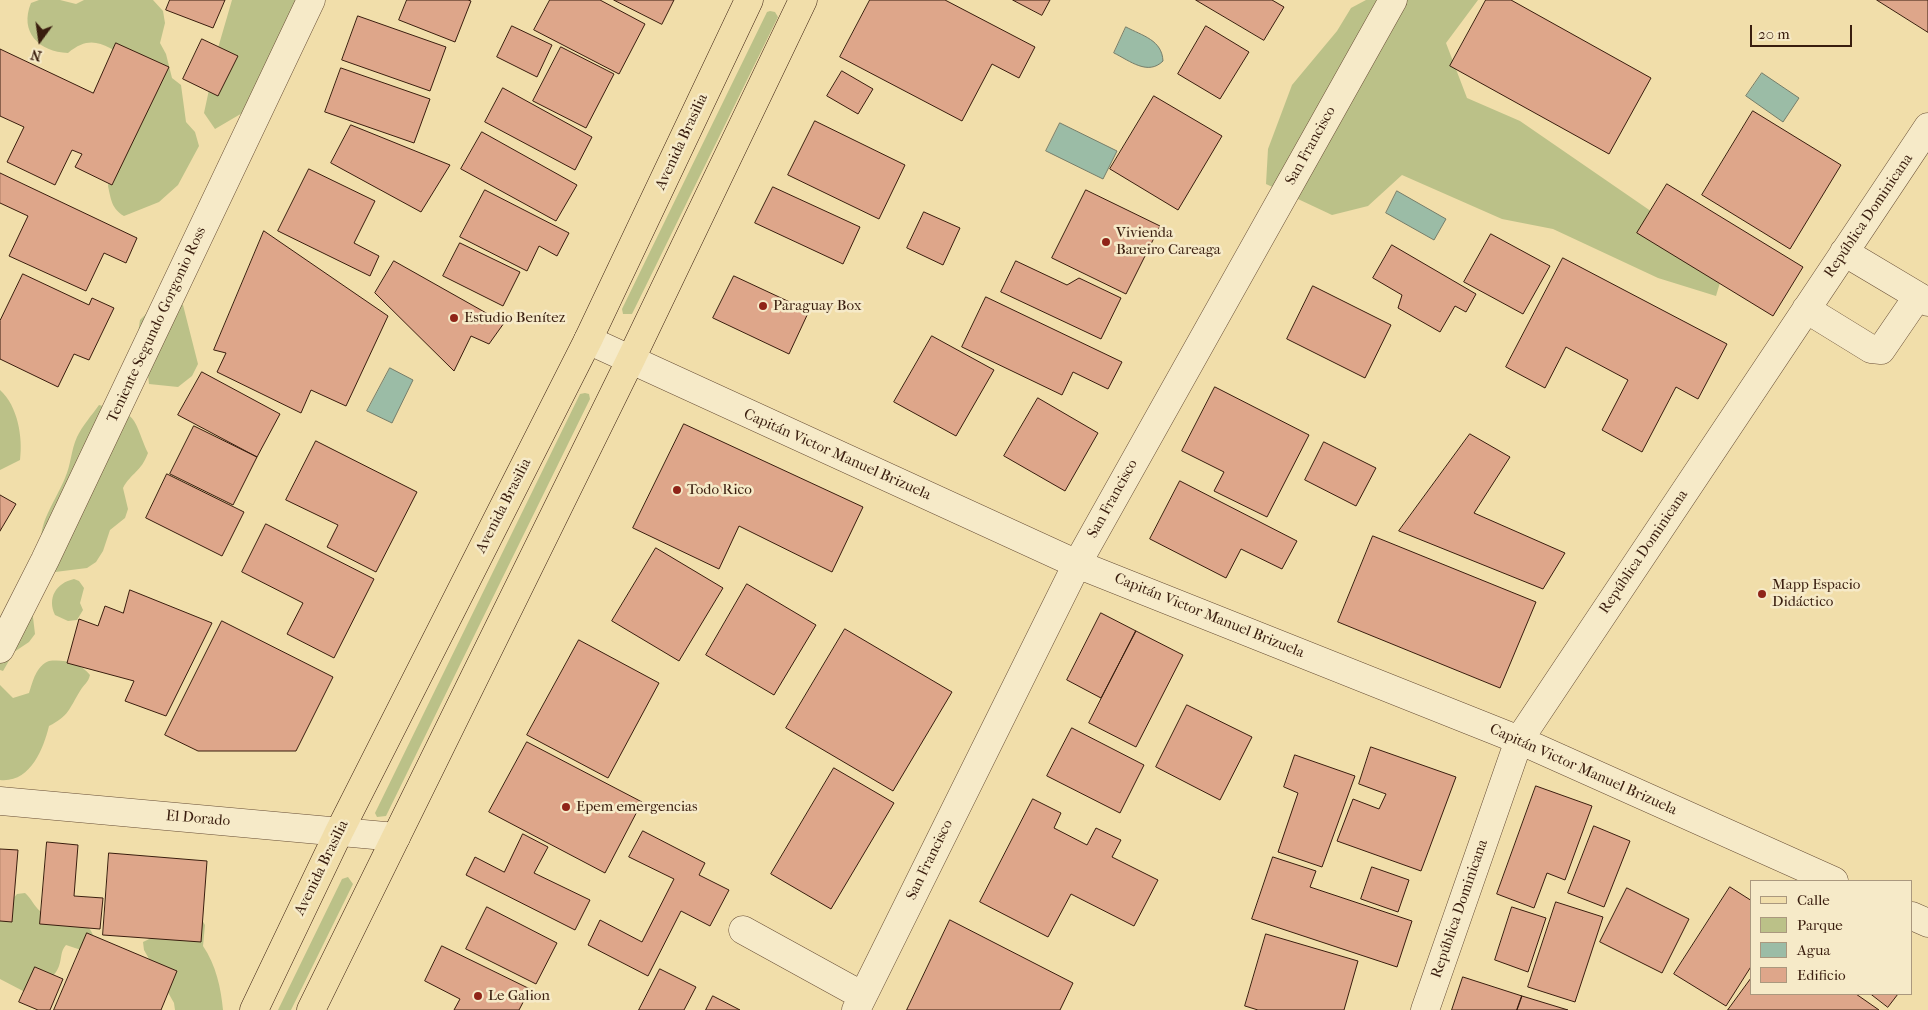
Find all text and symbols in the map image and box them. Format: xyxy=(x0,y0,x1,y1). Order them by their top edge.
north arrow xyxy=(15,15,65,65)
scale bar xyxy=(1753,15,1856,47)
text: 20 m xyxy=(1758,25,1790,43)
text: N xyxy=(29,46,43,65)
street label: Avenida Brasilia xyxy=(652,91,712,193)
street label: San Francisco xyxy=(1282,103,1340,189)
street label: República Dominicana xyxy=(1821,151,1917,281)
street label: Teniente Segundo Gorgonio Ross xyxy=(104,224,210,426)
place label: Vivienda Bareiro Careaga xyxy=(1116,224,1221,259)
marker: Vivienda Bareiro Careaga xyxy=(1100,236,1112,248)
place label: Paraguay Box xyxy=(773,297,862,315)
marker: Paraguay Box xyxy=(757,300,769,312)
place label: Estudio Benítez xyxy=(464,309,565,327)
marker: Estudio Benítez xyxy=(448,312,460,324)
street label: Capitán Victor Manuel Brizuela xyxy=(741,405,933,505)
street label: Avenida Brasilia xyxy=(472,456,536,556)
street label: San Francisco xyxy=(1084,456,1142,542)
place label: Todo Rico xyxy=(687,481,752,499)
marker: Todo Rico xyxy=(671,484,683,496)
street label: República Dominicana xyxy=(1596,487,1692,617)
street label: Capitán Victor Manuel Brizuela xyxy=(1111,570,1307,662)
place label: Mapp Espacio Didáctico xyxy=(1772,576,1860,611)
marker: Mapp Espacio Didáctico xyxy=(1756,588,1768,600)
street label: Capitán Victor Manuel Brizuela xyxy=(1487,720,1679,820)
place label: Epem emergencias xyxy=(576,798,698,816)
marker: Epem emergencias xyxy=(560,801,572,813)
street label: El Dorado xyxy=(165,807,231,831)
street label: Avenida Brasilia xyxy=(291,817,353,919)
street label: San Francisco xyxy=(903,817,957,903)
street label: República Dominicana xyxy=(1428,837,1492,981)
legend xyxy=(1750,880,1913,995)
text: Calle xyxy=(1797,891,1830,909)
text: Parque xyxy=(1797,916,1843,934)
text: Agua xyxy=(1797,941,1830,959)
text: Edificio xyxy=(1797,966,1846,984)
place label: Le Galion xyxy=(488,987,550,1005)
marker: Le Galion xyxy=(472,990,484,1002)

